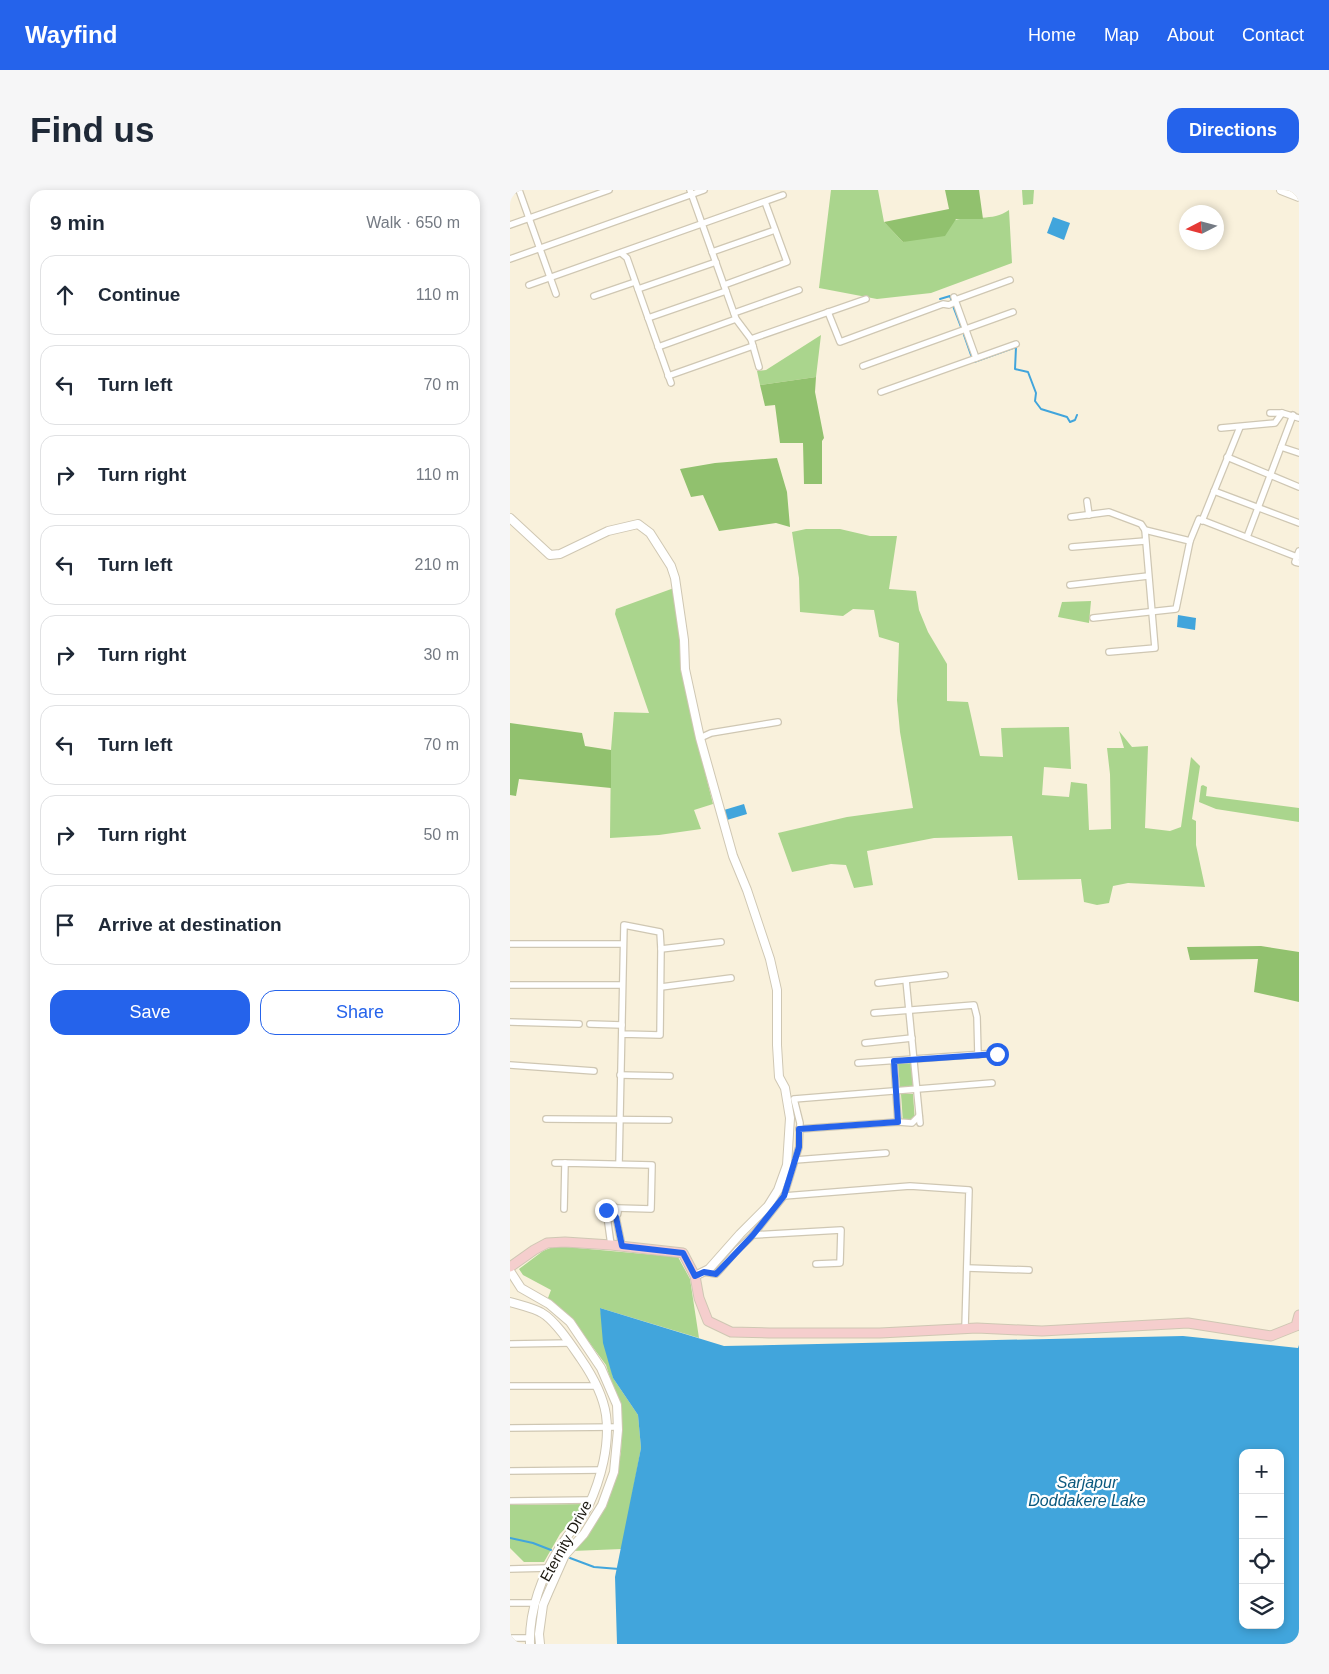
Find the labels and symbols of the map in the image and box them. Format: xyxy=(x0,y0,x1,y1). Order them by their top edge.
north arrow xyxy=(1179,205,1224,250)
route start xyxy=(986,1043,1009,1066)
route end xyxy=(595,1199,618,1222)
water label: Sarjapur Doddakere Lake xyxy=(1028,1474,1146,1509)
street label: Eternity Drive xyxy=(536,1497,595,1584)

